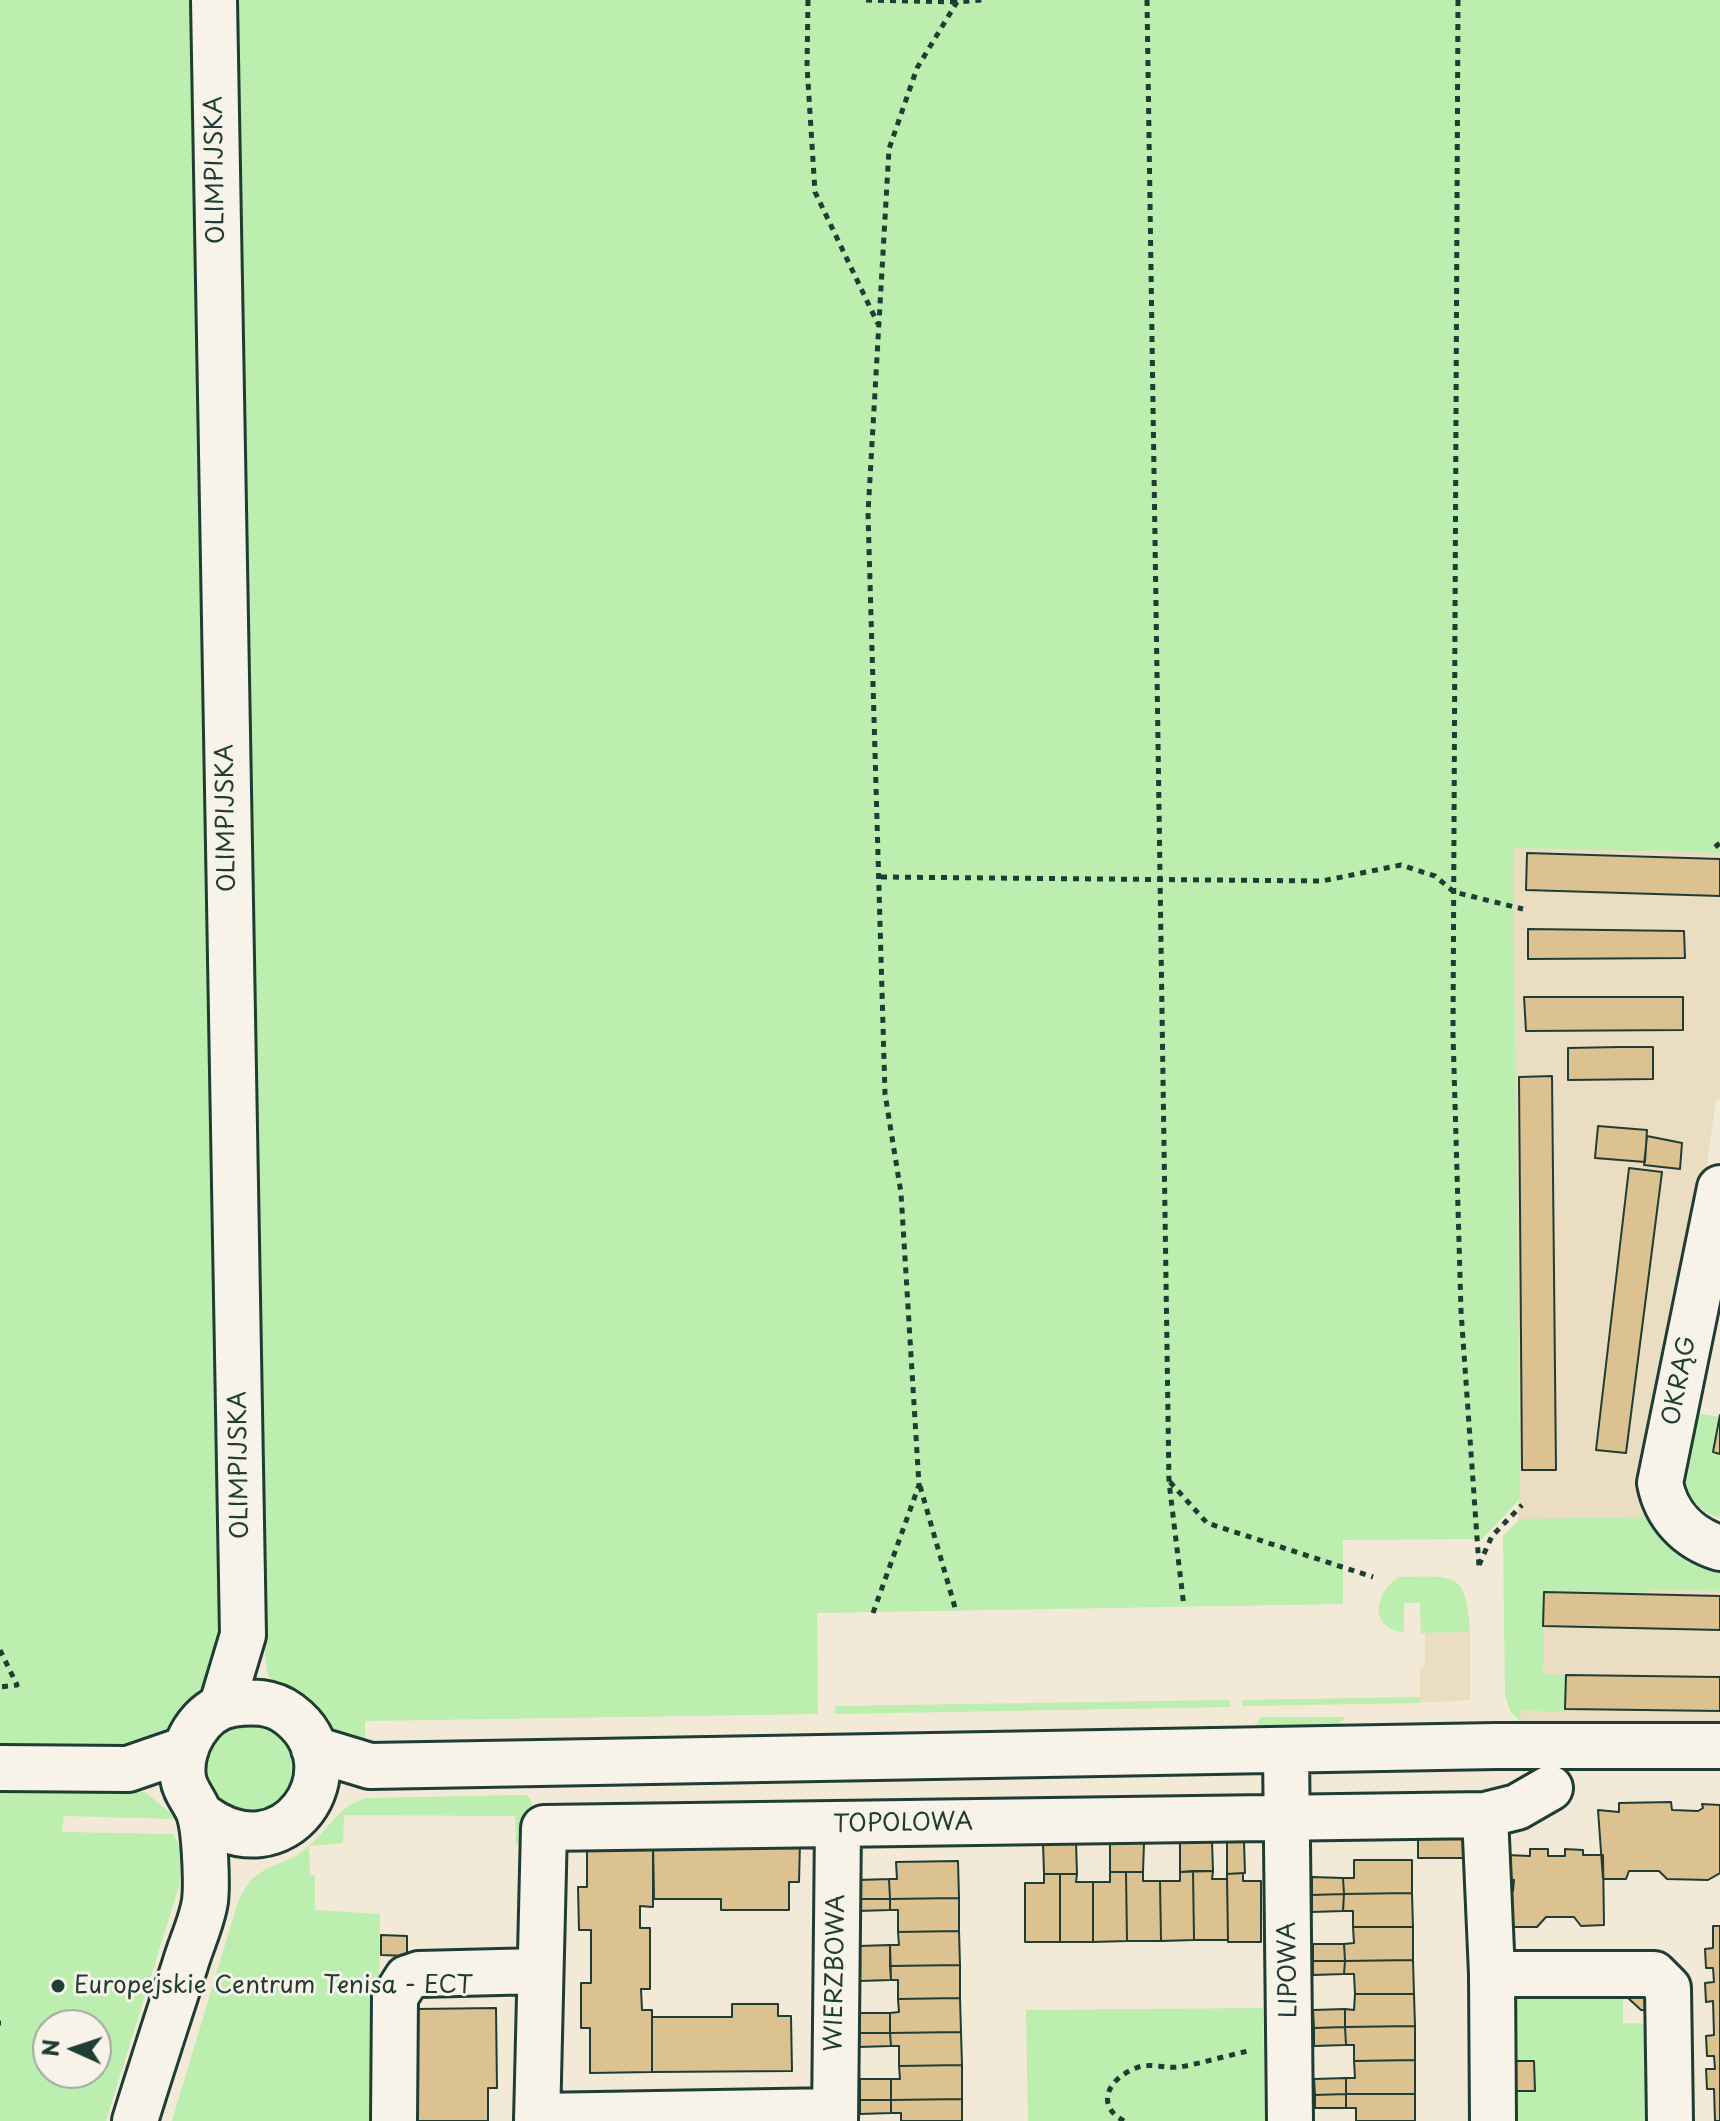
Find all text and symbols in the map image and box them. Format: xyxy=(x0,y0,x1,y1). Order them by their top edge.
street label: OLIMPIJSKA xyxy=(200,96,232,244)
street label: OLIMPIJSKA xyxy=(211,744,243,892)
street label: OKRĄG xyxy=(1657,1334,1703,1428)
street label: OLIMPIJSKA xyxy=(224,1391,256,1539)
street label: TOPOLOWA xyxy=(833,1808,973,1840)
street label: WIERZBOWA xyxy=(820,1894,852,2052)
street label: LIPOWA xyxy=(1274,1922,1304,2018)
place label: Europejskie Centrum Tenisa - ECT xyxy=(74,1972,473,2000)
marker: Europejskie Centrum Tenisa - ECT xyxy=(49,1977,67,1995)
north arrow xyxy=(32,2009,112,2089)
text: N xyxy=(33,2038,66,2057)

